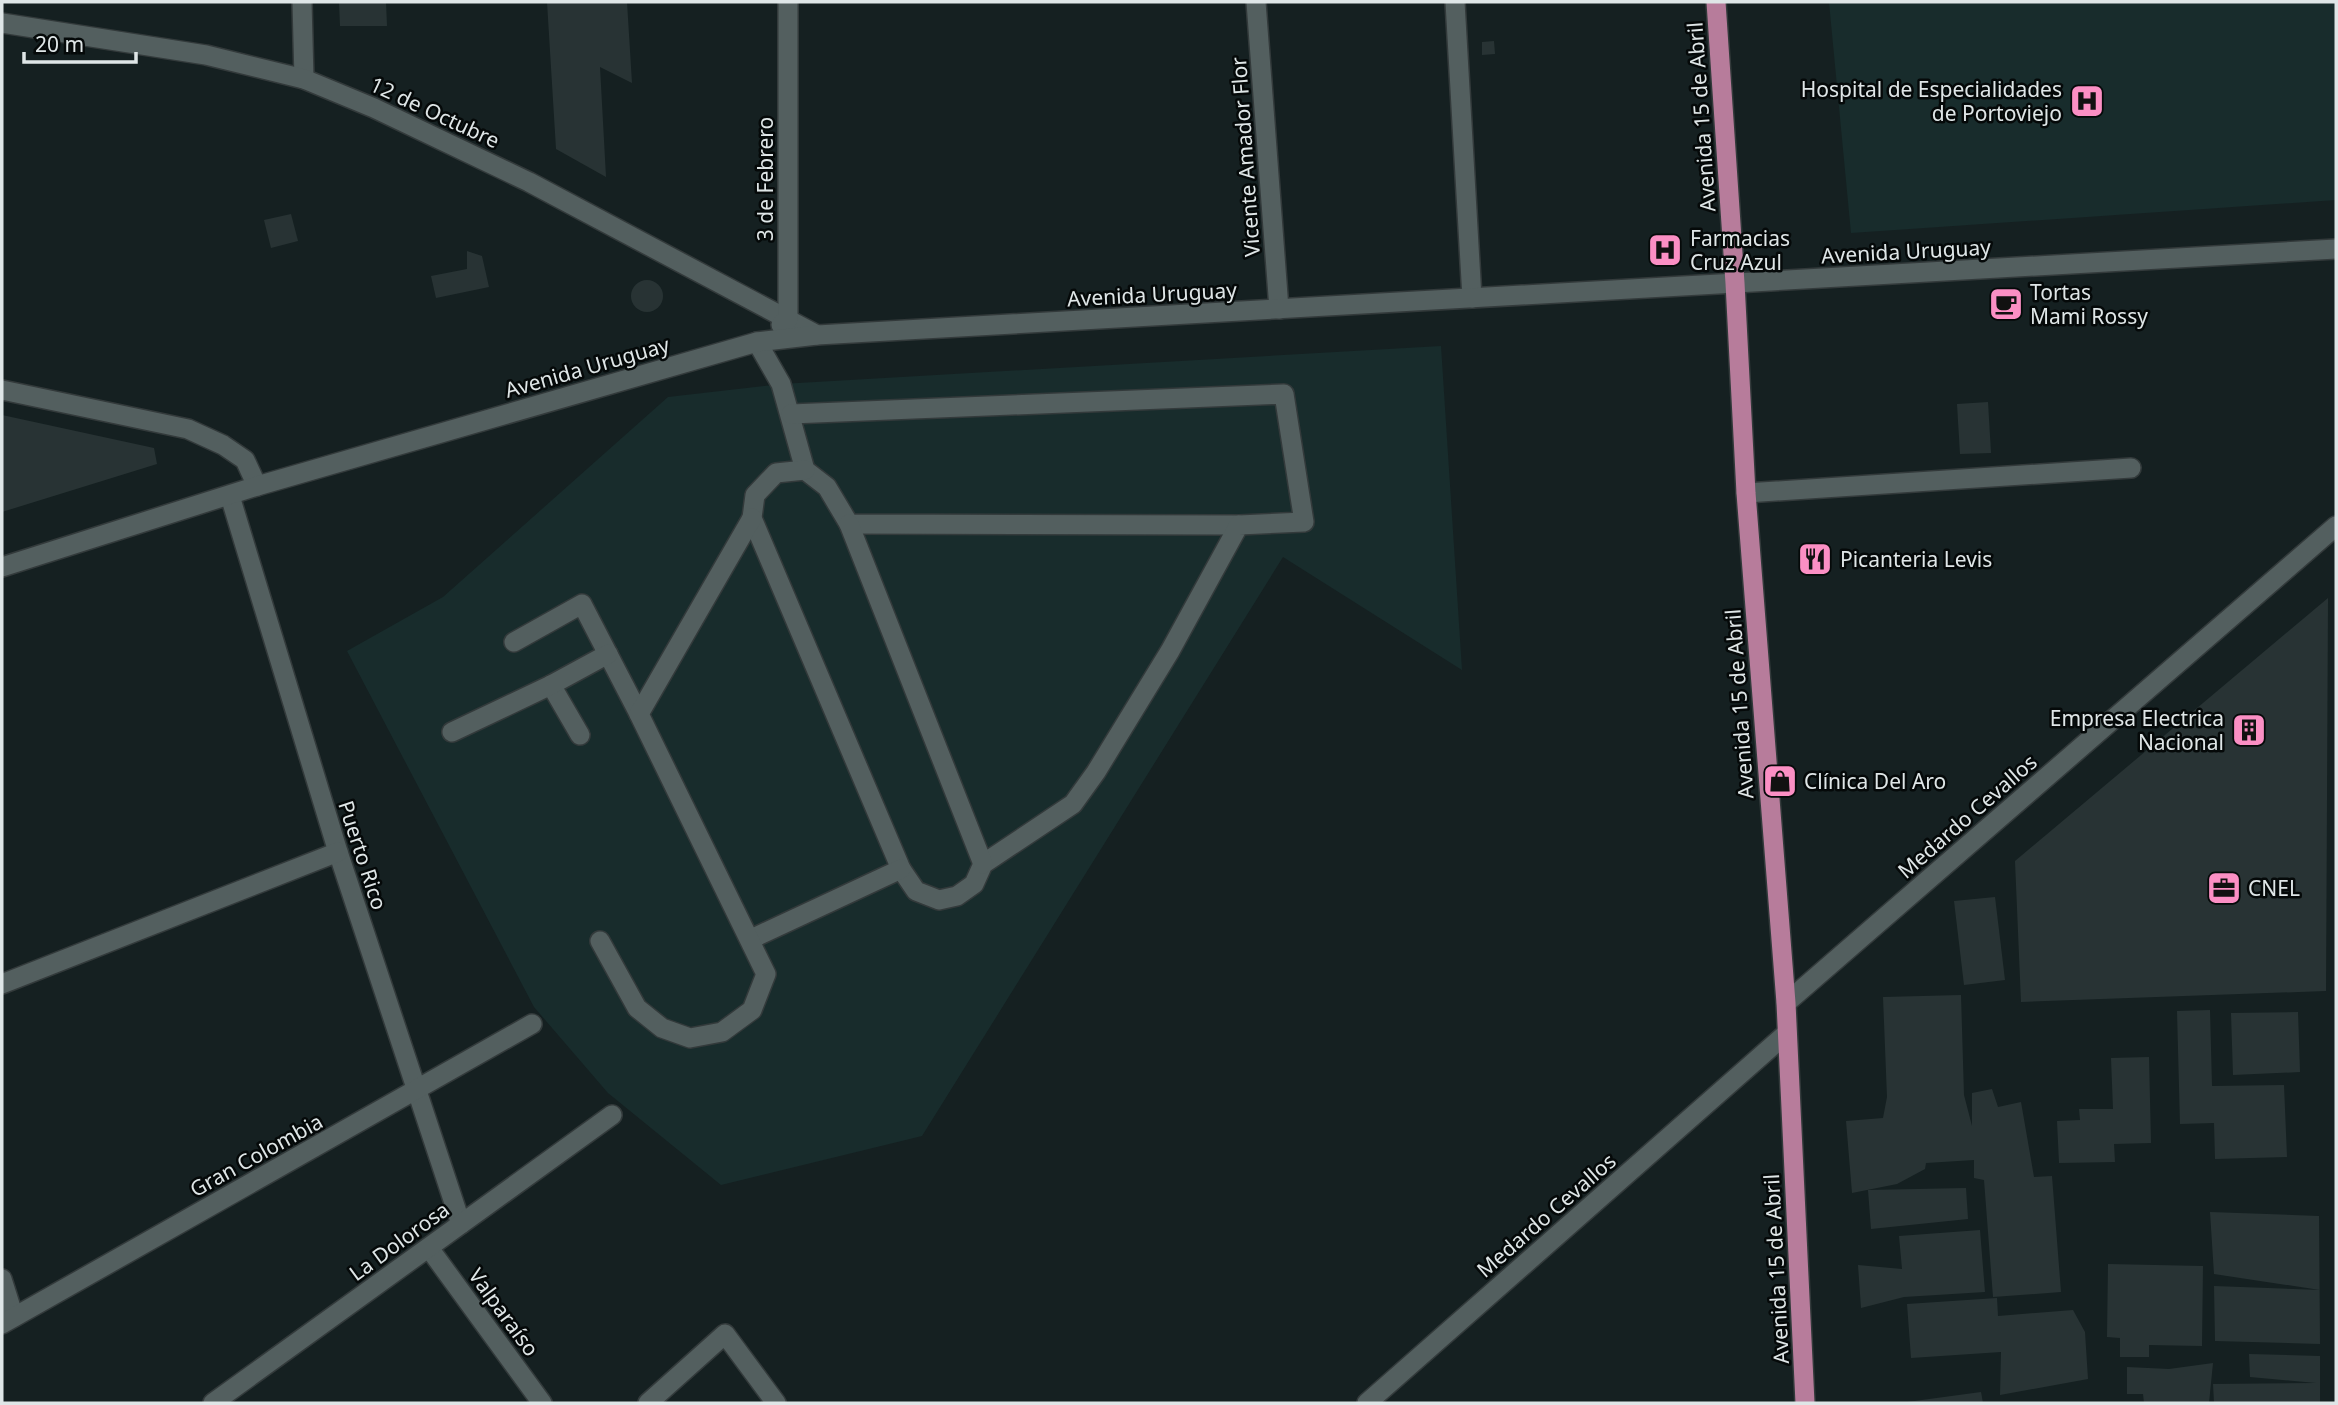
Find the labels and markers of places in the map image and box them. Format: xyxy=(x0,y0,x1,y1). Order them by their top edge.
place label: Hospital de Especialidades de Portoviejo xyxy=(1801,75,2062,127)
hospital icon: Hospital de Especialidades de Portoviejo xyxy=(2068,82,2106,120)
place label: Farmacias Cruz Azul xyxy=(1690,224,1790,276)
hospital icon: Farmacias Cruz Azul xyxy=(1646,231,1684,269)
place label: Tortas Mami Rossy xyxy=(2030,278,2148,330)
cafe icon: Tortas Mami Rossy xyxy=(1987,285,2025,323)
restaurant icon: Picanteria Levis xyxy=(1796,540,1834,578)
place label: Picanteria Levis xyxy=(1840,545,1992,573)
place label: Empresa Electrica Nacional xyxy=(2050,704,2224,756)
building icon: Empresa Electrica Nacional xyxy=(2230,711,2268,749)
shop icon: Clínica Del Aro xyxy=(1761,762,1799,800)
place label: Clínica Del Aro xyxy=(1804,767,1946,795)
office icon: CNEL xyxy=(2205,869,2243,907)
place label: CNEL xyxy=(2248,874,2300,902)

